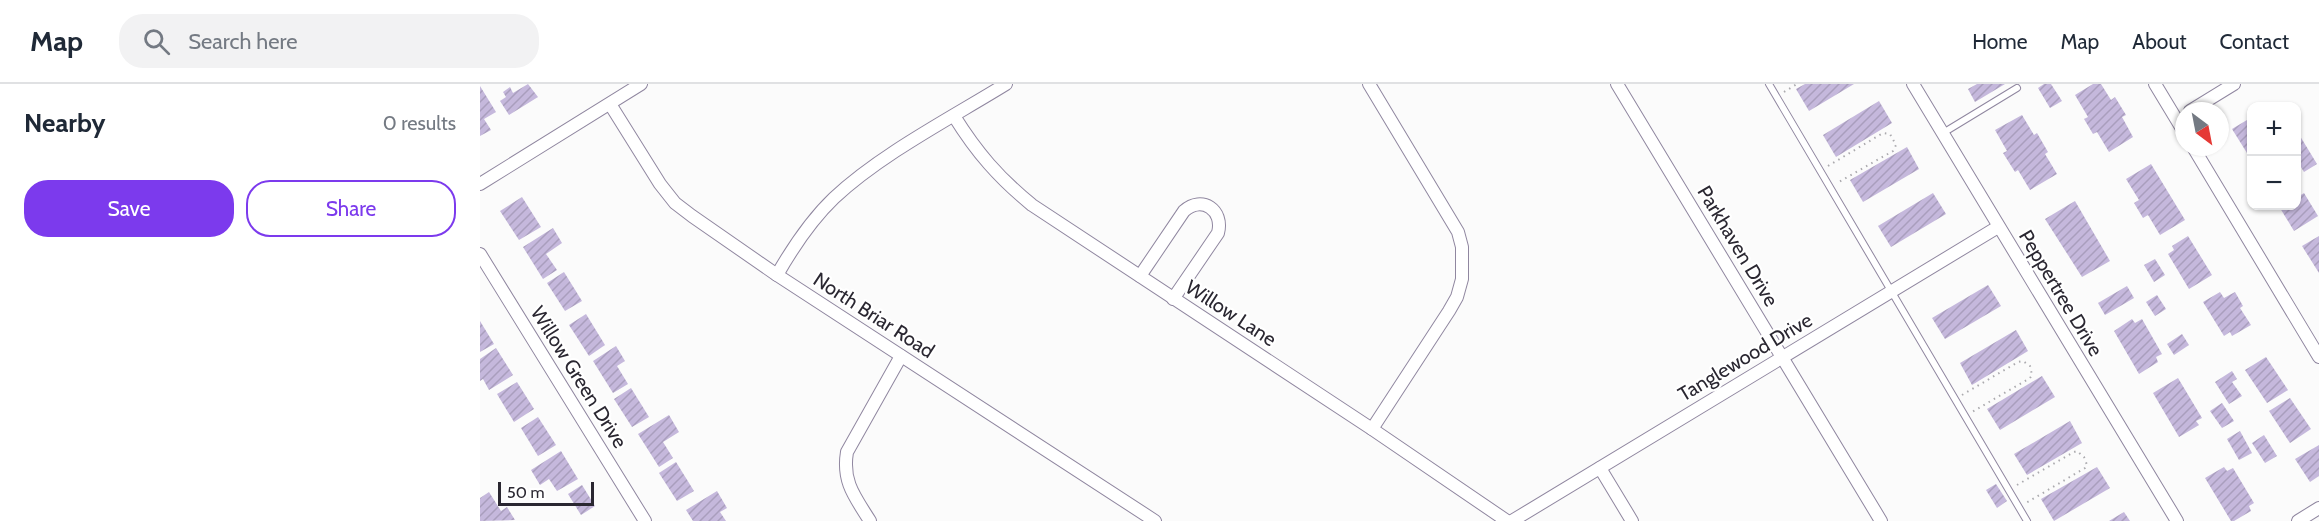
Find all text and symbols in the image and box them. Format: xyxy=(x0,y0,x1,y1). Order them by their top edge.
search box xyxy=(119,14,539,68)
text: Map xyxy=(30,24,83,58)
icon: search xyxy=(140,25,173,58)
text: Search here xyxy=(188,28,297,55)
text: Home xyxy=(1972,29,2028,54)
text: Map xyxy=(2061,29,2099,54)
text: About xyxy=(2132,29,2186,54)
text: Contact xyxy=(2219,29,2289,54)
north arrow xyxy=(2175,102,2229,156)
map controls xyxy=(2247,102,2301,210)
button: + xyxy=(2247,102,2301,156)
text: Nearby xyxy=(24,107,105,139)
text: 0 results xyxy=(383,111,456,135)
button: − xyxy=(2247,156,2301,210)
button: Save xyxy=(24,180,234,237)
button: Share xyxy=(246,180,456,237)
street label: Parkhaven Drive xyxy=(1693,181,1783,311)
street label: Peppertree Drive xyxy=(2014,226,2108,360)
street label: North Briar Road xyxy=(809,267,939,363)
street label: Willow Lane xyxy=(1181,275,1281,351)
street label: Willow Green Drive xyxy=(526,302,632,452)
street label: Tanglewood Drive xyxy=(1674,308,1816,406)
scale bar xyxy=(498,479,594,506)
text: 50 m xyxy=(507,483,544,502)

